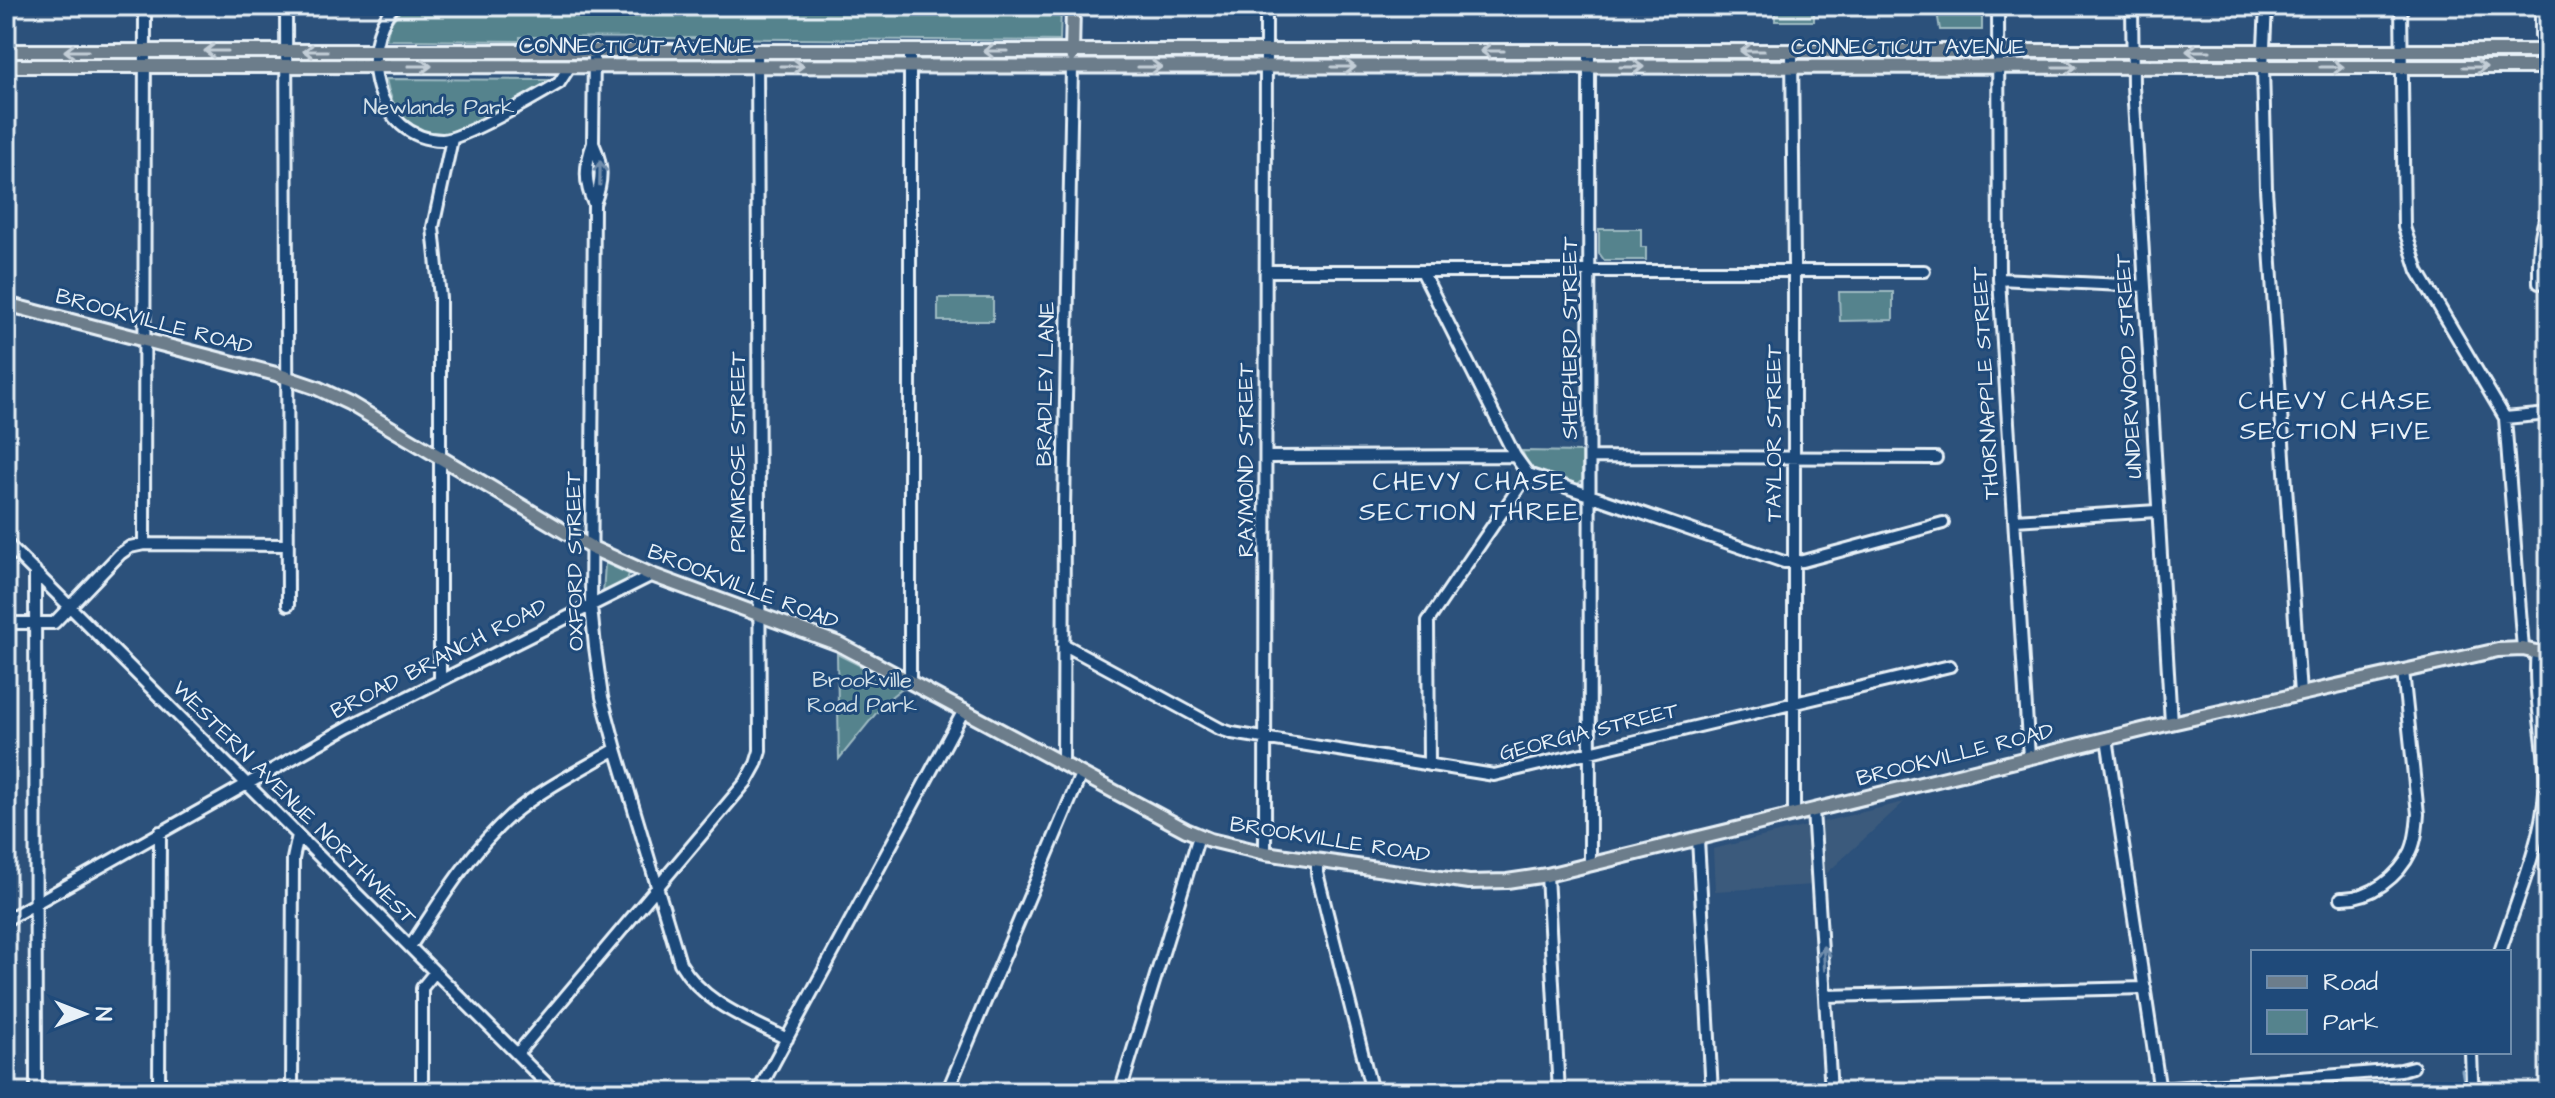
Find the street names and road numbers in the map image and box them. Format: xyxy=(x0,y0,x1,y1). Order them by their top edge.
street label: CONNECTICUT AVENUE xyxy=(519,31,753,62)
street label: CONNECTICUT AVENUE xyxy=(1791,32,2025,63)
street label: SHEPHERD STREET xyxy=(1555,236,1586,439)
street label: UNDERWOOD STREET xyxy=(2108,252,2150,479)
street label: THORNAPPLE STREET xyxy=(1964,265,2008,501)
street label: BROOKVILLE ROAD xyxy=(52,281,256,363)
street label: BRADLEY LANE xyxy=(1029,301,1063,467)
street label: TAYLOR STREET xyxy=(1759,344,1790,522)
street label: PRIMROSE STREET xyxy=(723,351,754,552)
street label: RAYMOND STREET xyxy=(1231,362,1262,557)
street label: OXFORD STREET xyxy=(558,470,592,651)
street label: BROOKVILLE ROAD xyxy=(643,536,843,638)
street label: BROAD BRANCH ROAD xyxy=(326,591,552,727)
street label: WESTERN AVENUE NORTHWEST xyxy=(165,674,423,932)
street label: GEORGIA STREET xyxy=(1496,695,1682,769)
street label: BROOKVILLE ROAD xyxy=(1853,715,2057,795)
street label: BROOKVILLE ROAD xyxy=(1228,809,1432,871)

